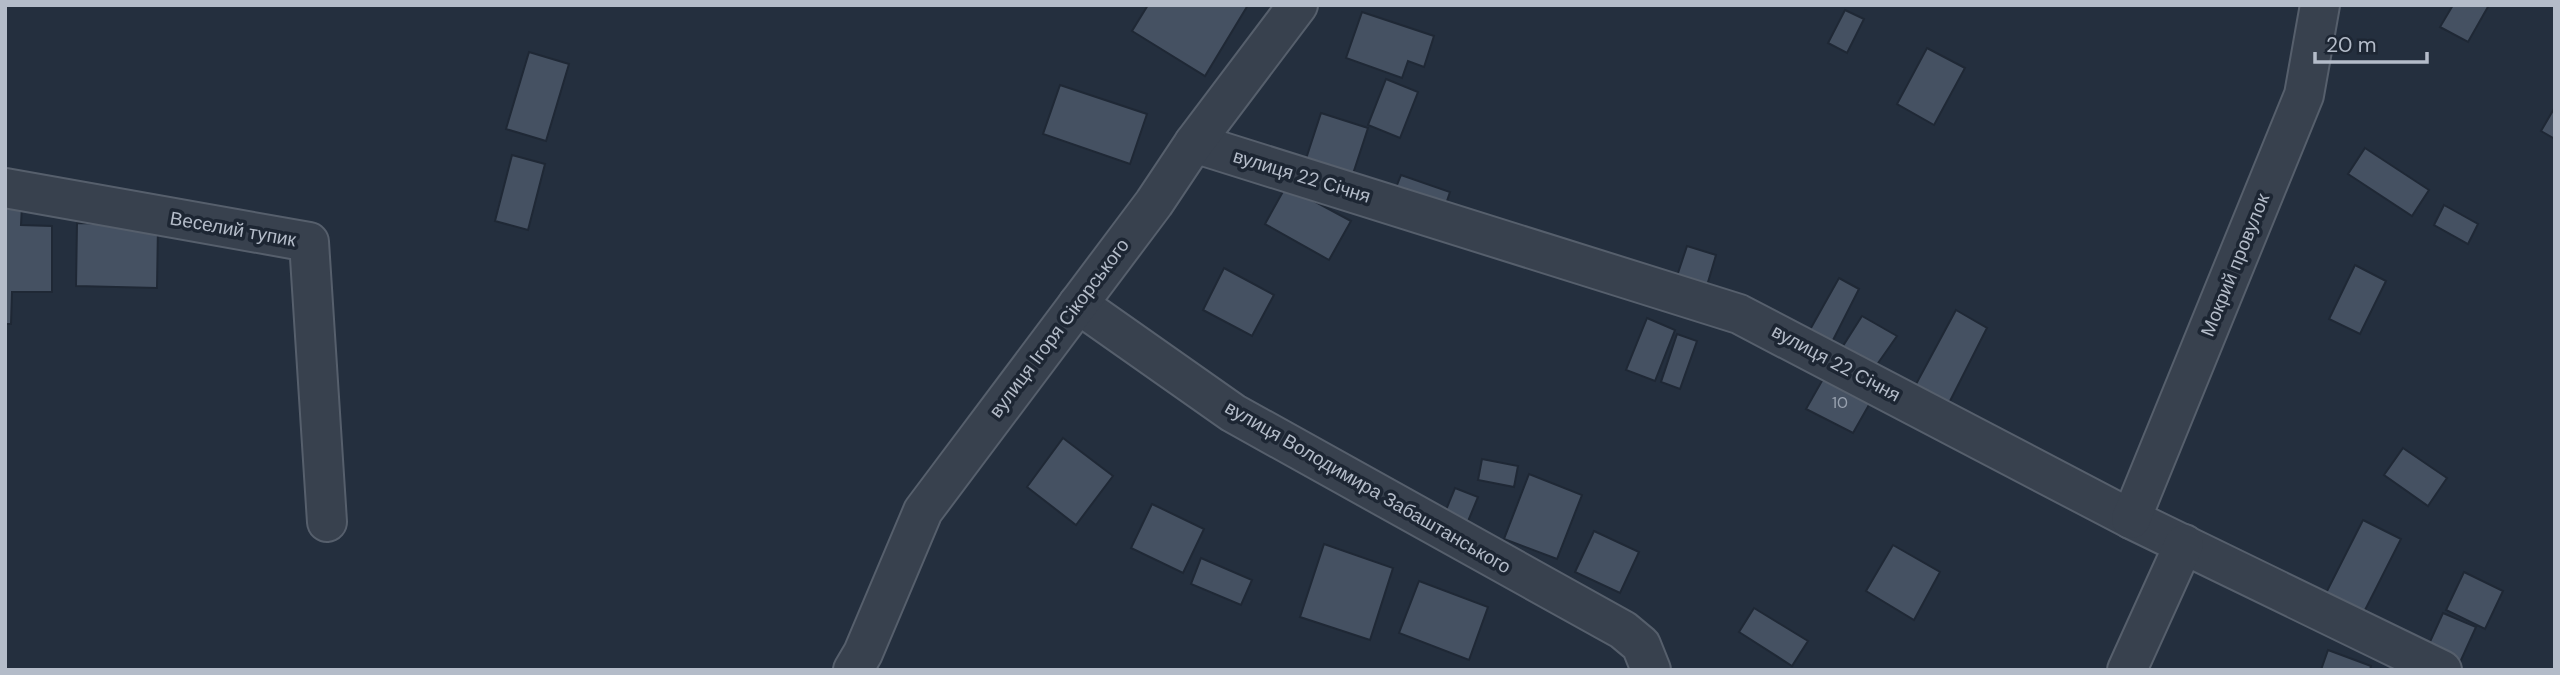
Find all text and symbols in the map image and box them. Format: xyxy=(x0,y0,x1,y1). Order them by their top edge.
scale bar xyxy=(2315,21,2427,65)
text: 20 m xyxy=(2326,31,2377,59)
street label: вулиця 22 Січня xyxy=(1230,143,1374,209)
street label: Мокрий провулок xyxy=(2195,189,2275,340)
street label: Веселий тупик xyxy=(168,206,299,253)
street label: вулиця Ігоря Сікорського xyxy=(983,233,1135,423)
street label: вулиця 22 Січня xyxy=(1767,319,1905,407)
house number: 10 xyxy=(1832,392,1848,413)
street label: вулиця Володимира Забаштанського xyxy=(1221,395,1515,579)

